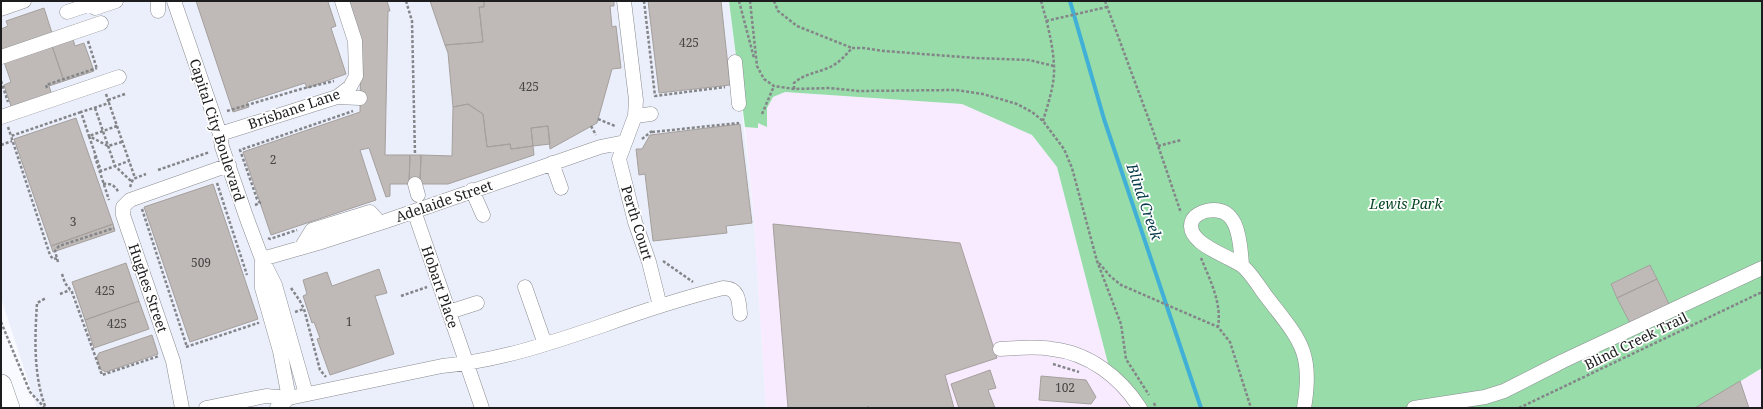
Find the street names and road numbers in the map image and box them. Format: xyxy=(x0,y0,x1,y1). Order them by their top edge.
street label: Capital City Boulevard xyxy=(185,56,250,204)
street label: Brisbane Lane xyxy=(245,84,342,133)
street label: Adelaide Street xyxy=(393,175,495,226)
street label: Perth Court xyxy=(617,183,658,263)
street label: Hughes Street xyxy=(124,241,173,335)
street label: Hobart Place xyxy=(418,243,463,331)
street label: Blind Creek Trail xyxy=(1581,307,1691,374)

